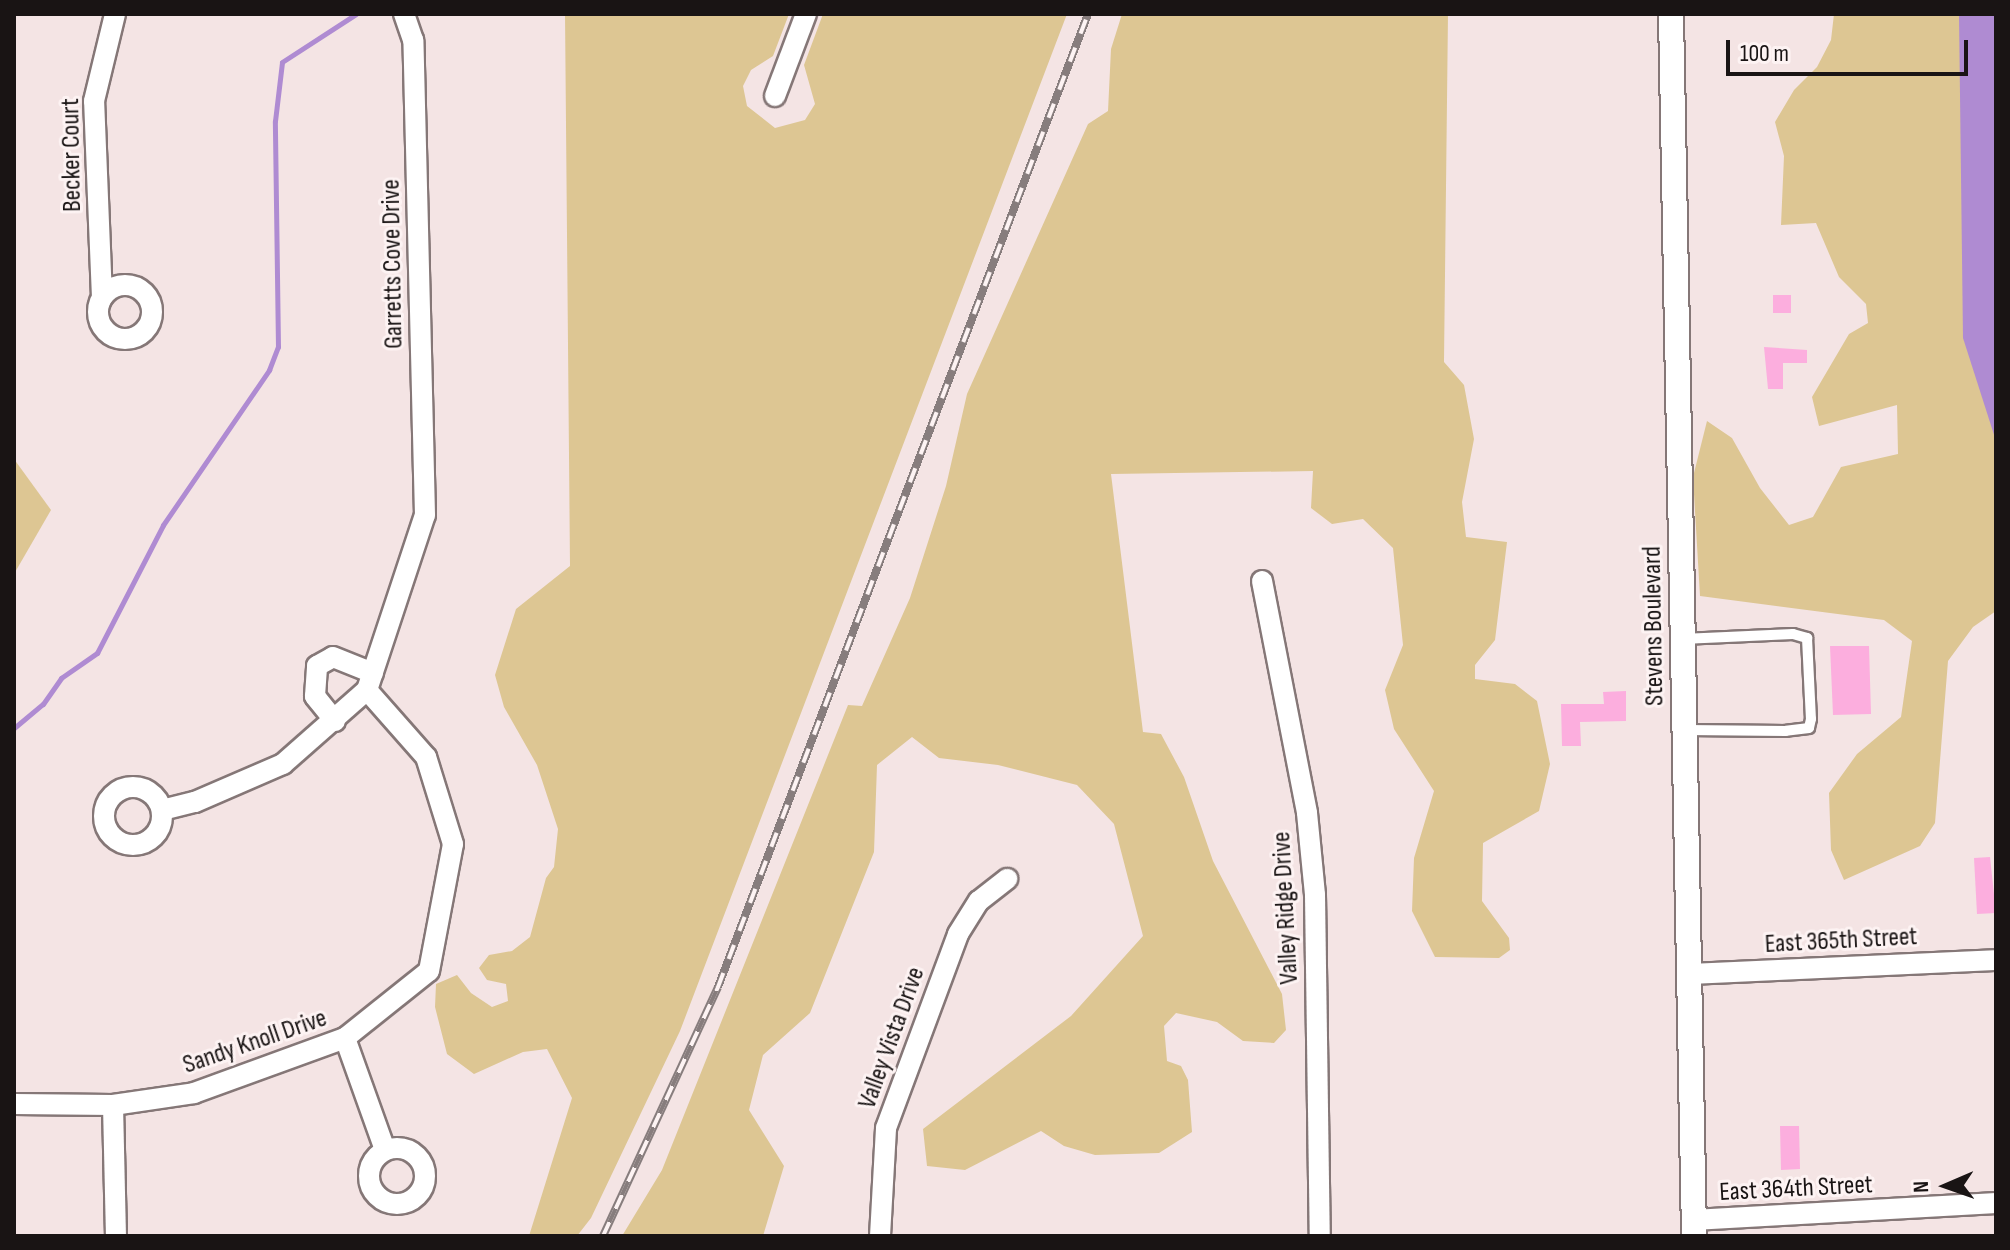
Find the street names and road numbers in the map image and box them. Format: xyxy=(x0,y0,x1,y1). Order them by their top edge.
street label: Becker Court xyxy=(55,98,89,212)
street label: Garretts Cove Drive xyxy=(376,179,410,349)
street label: Stevens Boulevard xyxy=(1637,546,1671,706)
street label: Valley Ridge Drive xyxy=(1266,831,1306,985)
street label: East 365th Street xyxy=(1764,921,1918,961)
street label: Valley Vista Drive xyxy=(852,963,932,1113)
street label: Sandy Knoll Drive xyxy=(179,1003,331,1081)
street label: East 364th Street xyxy=(1719,1169,1873,1209)

